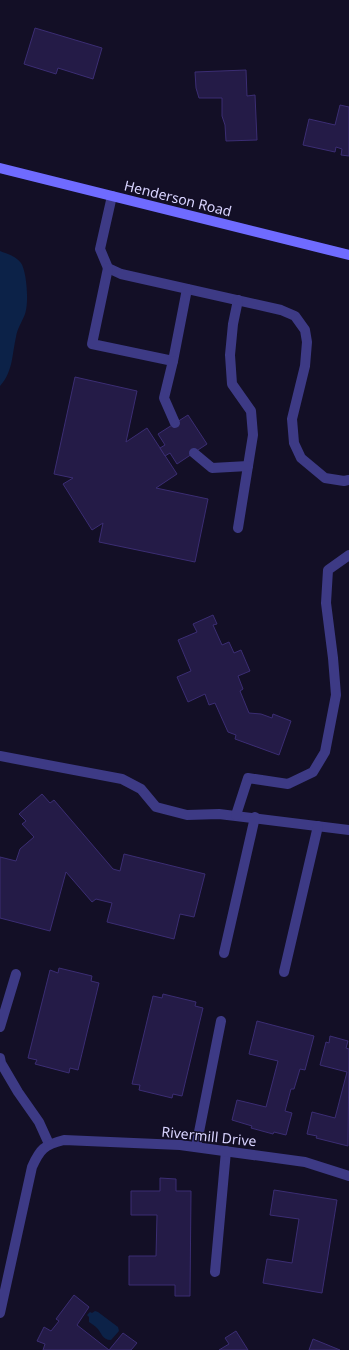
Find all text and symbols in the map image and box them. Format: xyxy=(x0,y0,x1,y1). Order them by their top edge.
street label: Henderson Road xyxy=(122,175,234,221)
street label: Rivermill Drive xyxy=(161,1122,257,1150)

